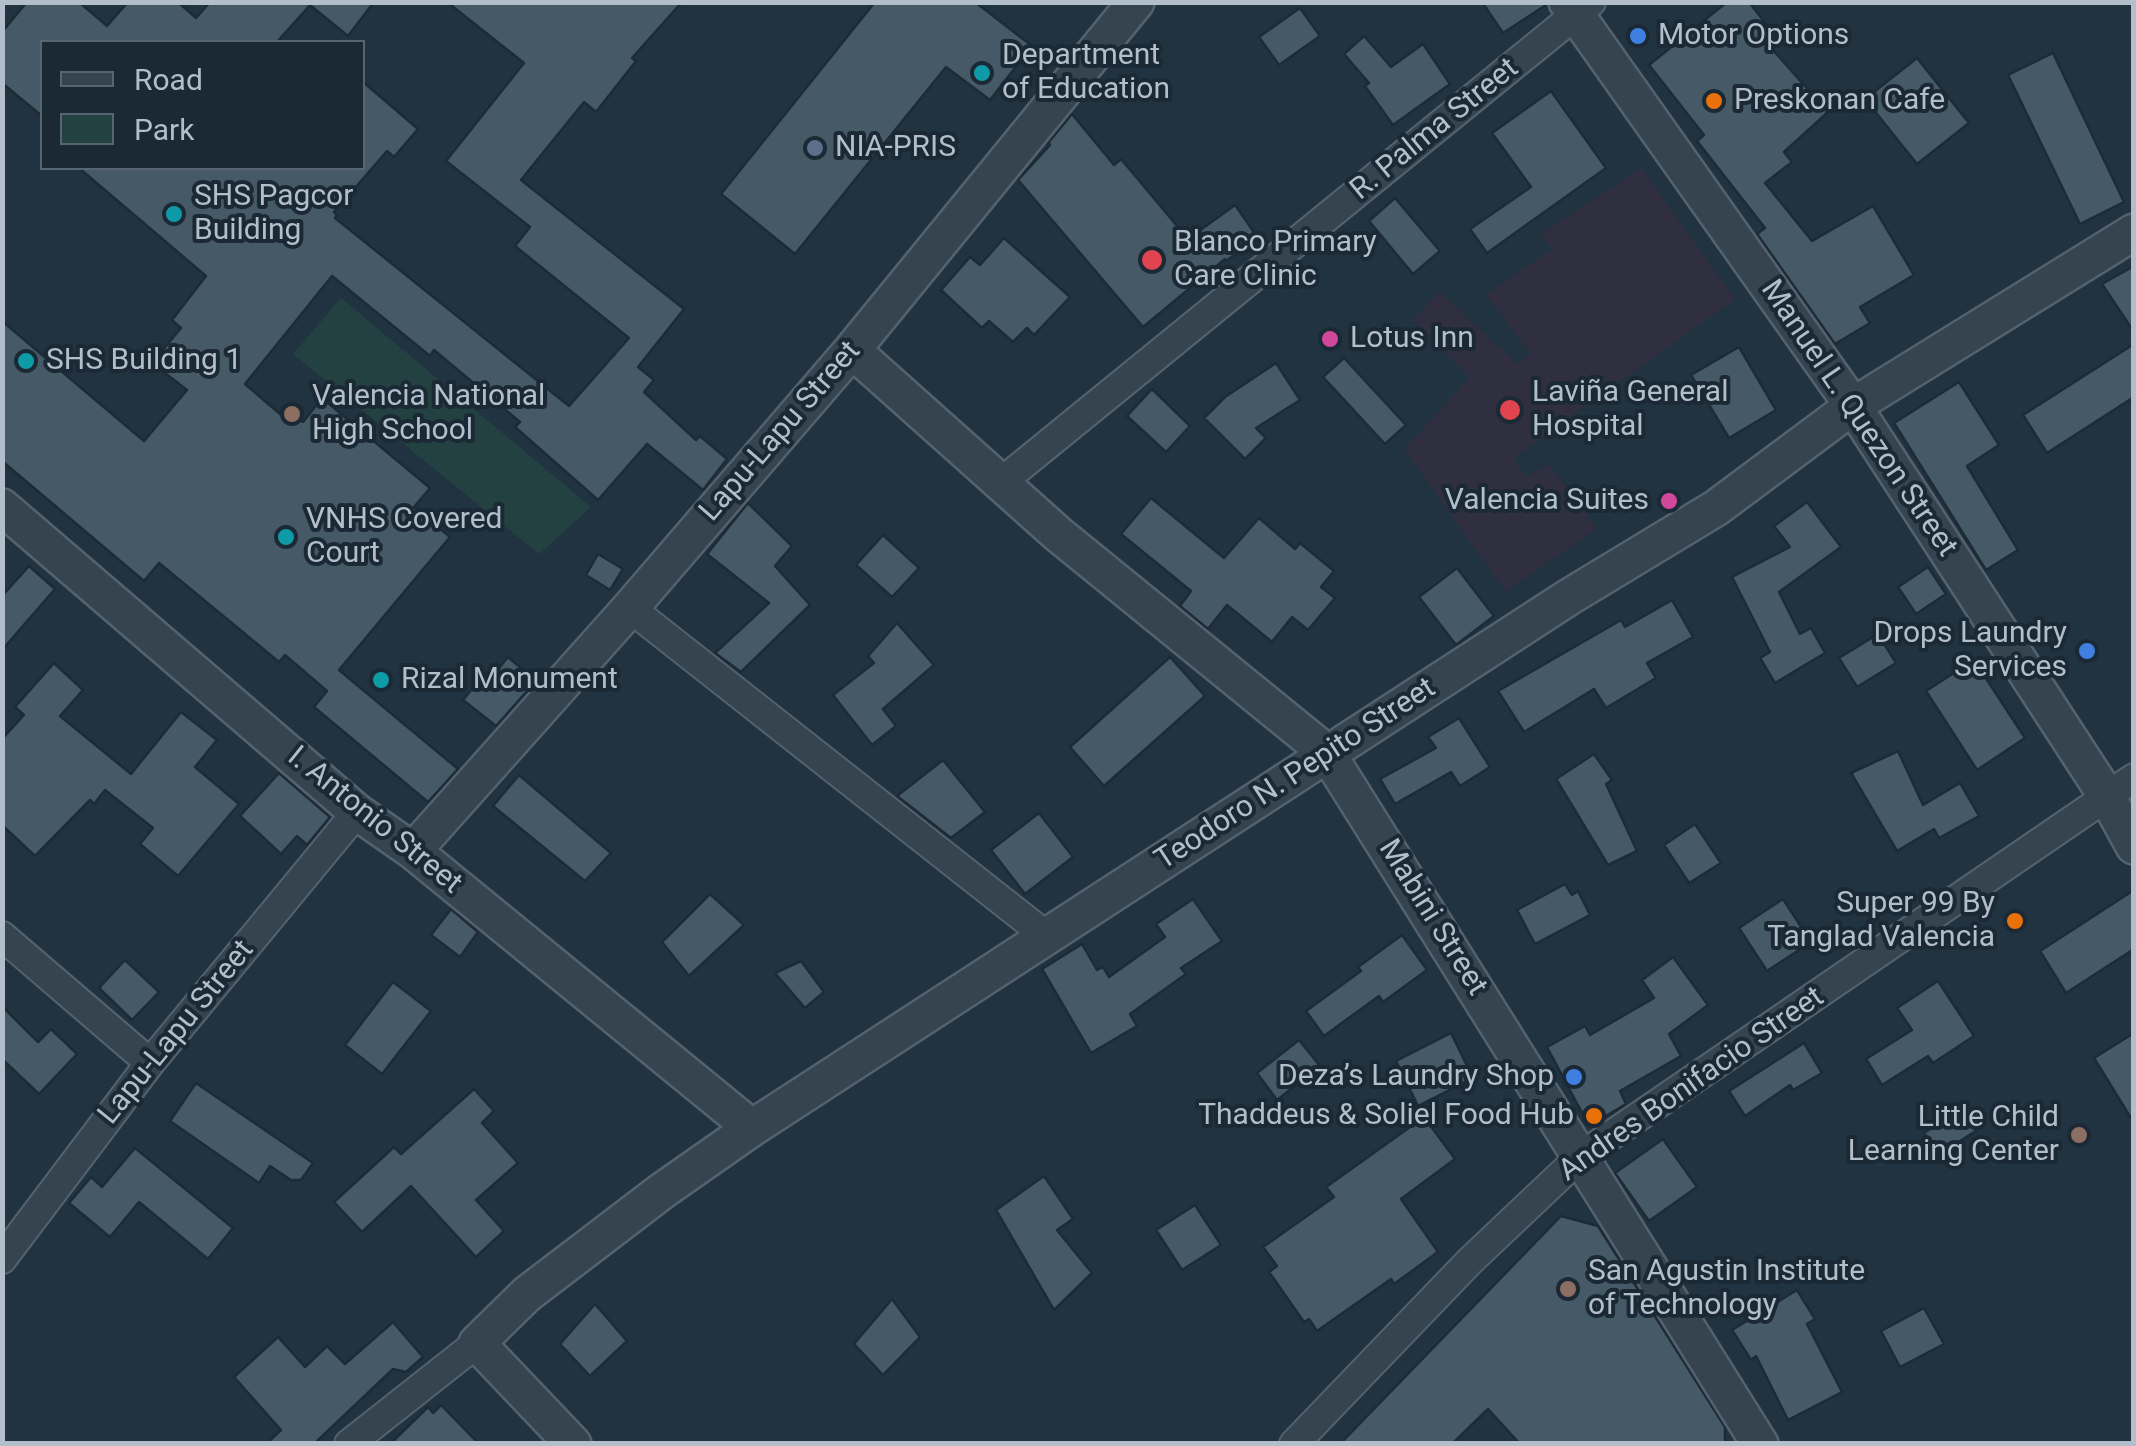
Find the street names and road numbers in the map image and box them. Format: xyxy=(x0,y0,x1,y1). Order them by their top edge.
street label: R. Palma Street xyxy=(1344,51,1526,209)
street label: Manuel L. Quezon Street xyxy=(1752,274,1964,564)
street label: Lapu-Lapu Street xyxy=(693,335,869,529)
street label: Teodoro N. Pepito Street xyxy=(1149,671,1443,879)
street label: I. Antonio Street xyxy=(280,740,468,902)
street label: Mabini Street xyxy=(1370,833,1494,1003)
street label: Lapu-Lapu Street xyxy=(92,934,262,1132)
street label: Andres Bonifacio Street xyxy=(1553,980,1831,1190)

